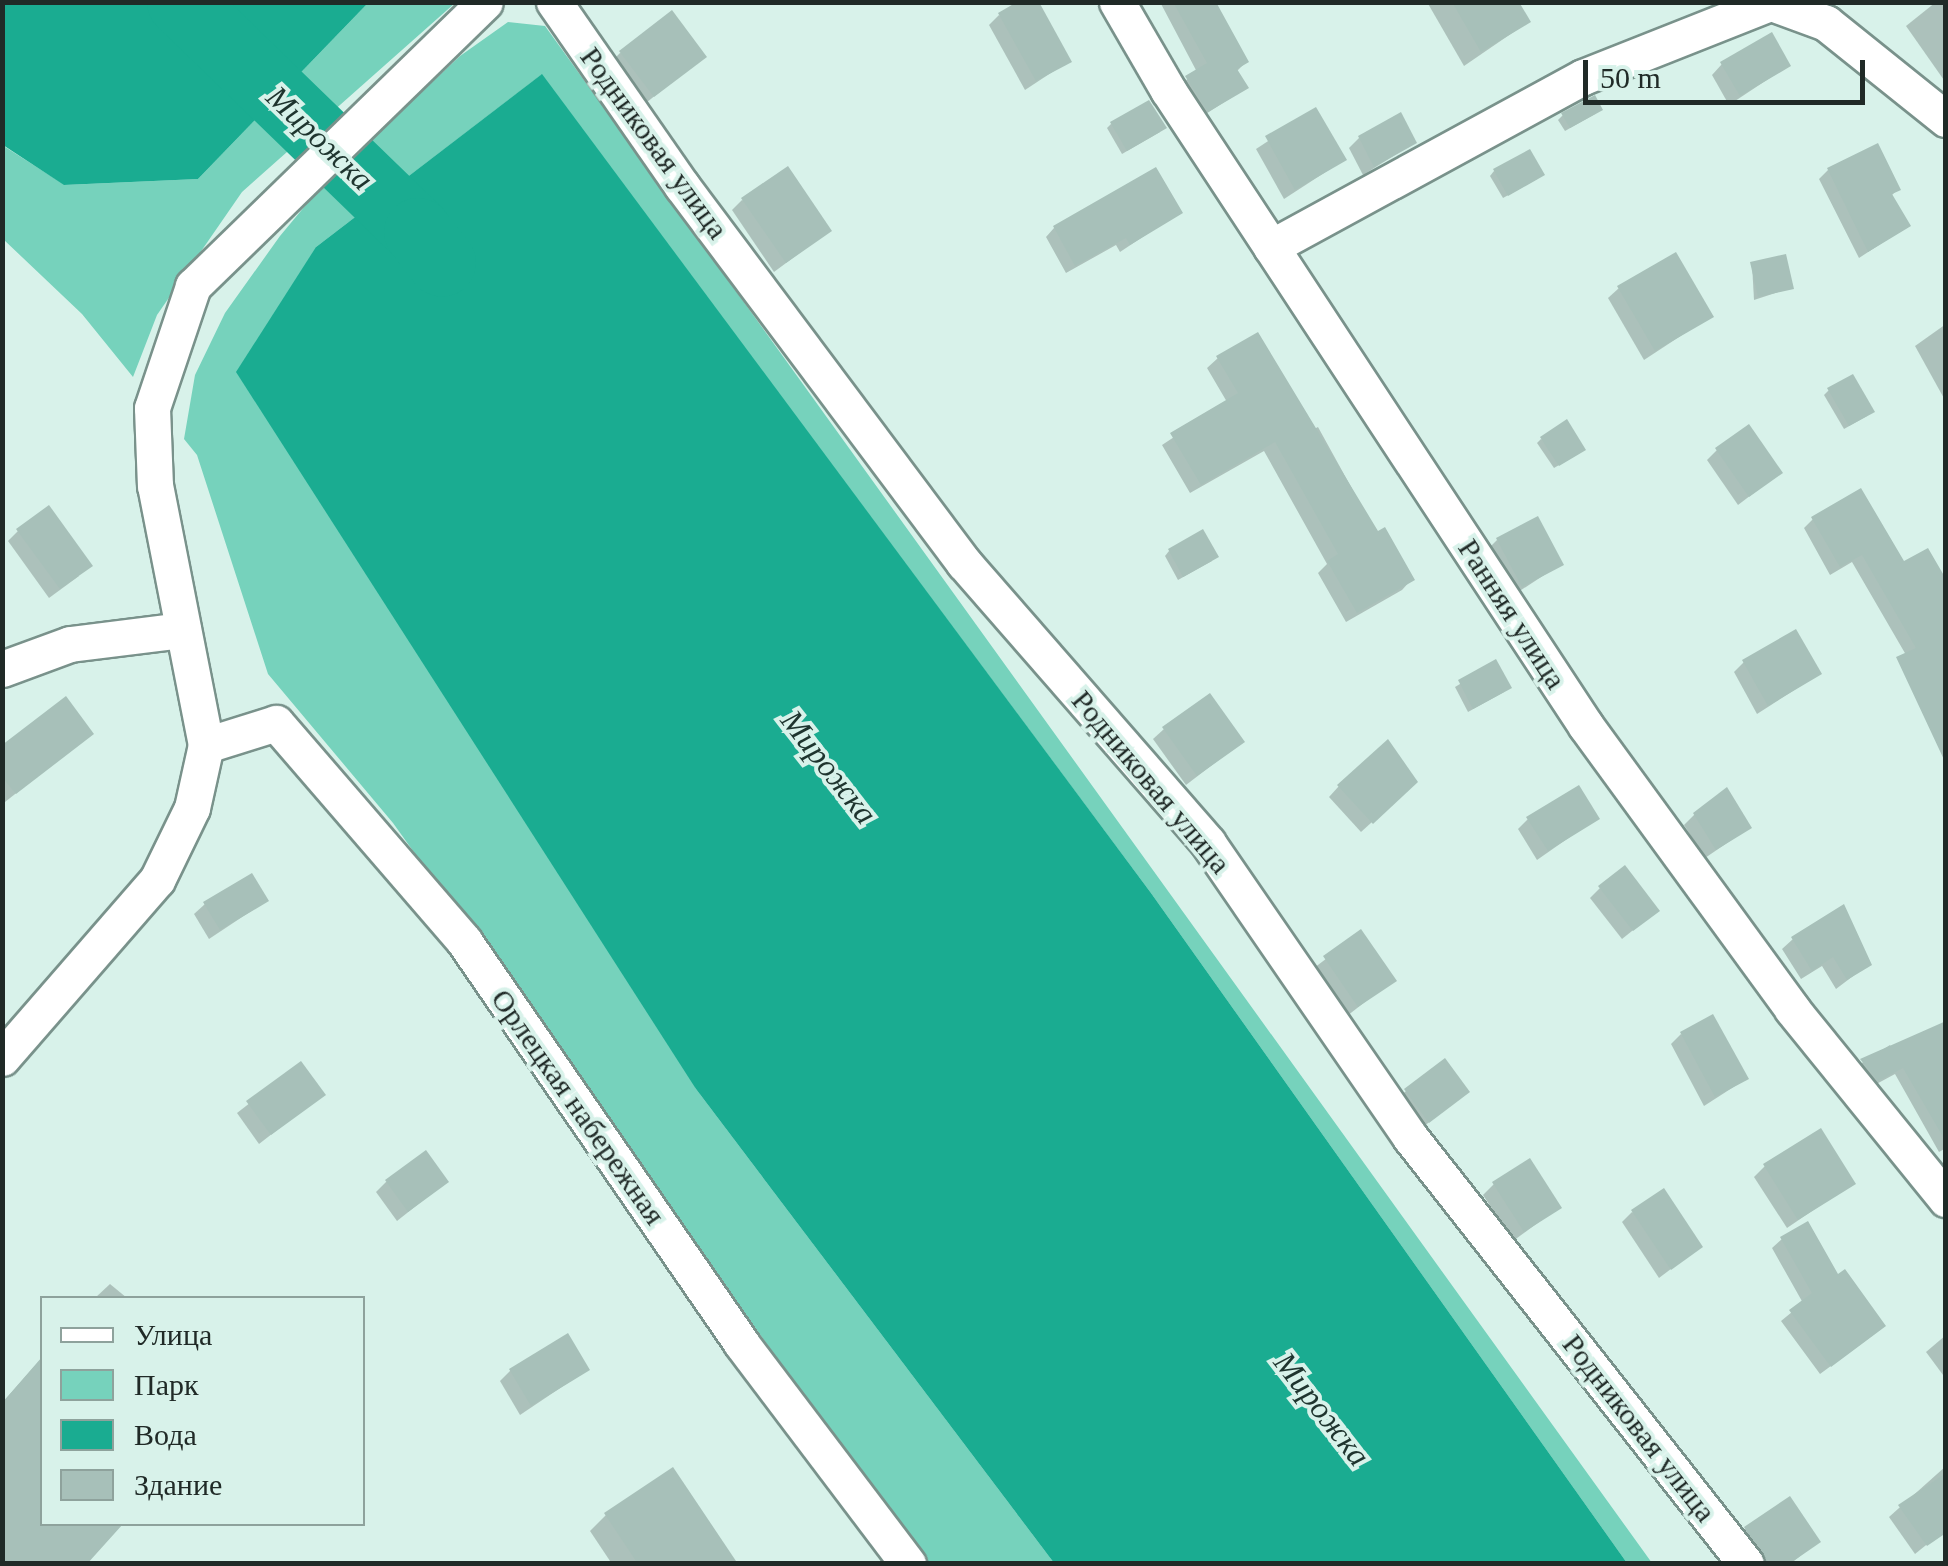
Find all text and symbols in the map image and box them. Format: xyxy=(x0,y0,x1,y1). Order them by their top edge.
street label: Родниковая улица xyxy=(572,40,736,246)
scale bar xyxy=(1588,40,1870,102)
text: 50 m xyxy=(1600,61,1661,94)
water label: Мирожка xyxy=(259,78,381,198)
street label: Ранняя улица xyxy=(1450,532,1574,696)
street label: Родниковая улица xyxy=(1064,683,1238,881)
water label: Мирожка xyxy=(773,702,885,832)
street label: Орлецкая набережная xyxy=(483,982,673,1232)
legend xyxy=(40,1296,365,1526)
text: Улица xyxy=(134,1318,212,1351)
street label: Родниковая улица xyxy=(1555,1327,1723,1529)
water label: Мирожка xyxy=(1266,1344,1378,1474)
text: Парк xyxy=(134,1368,199,1401)
text: Вода xyxy=(134,1418,197,1451)
text: Здание xyxy=(134,1468,222,1501)

